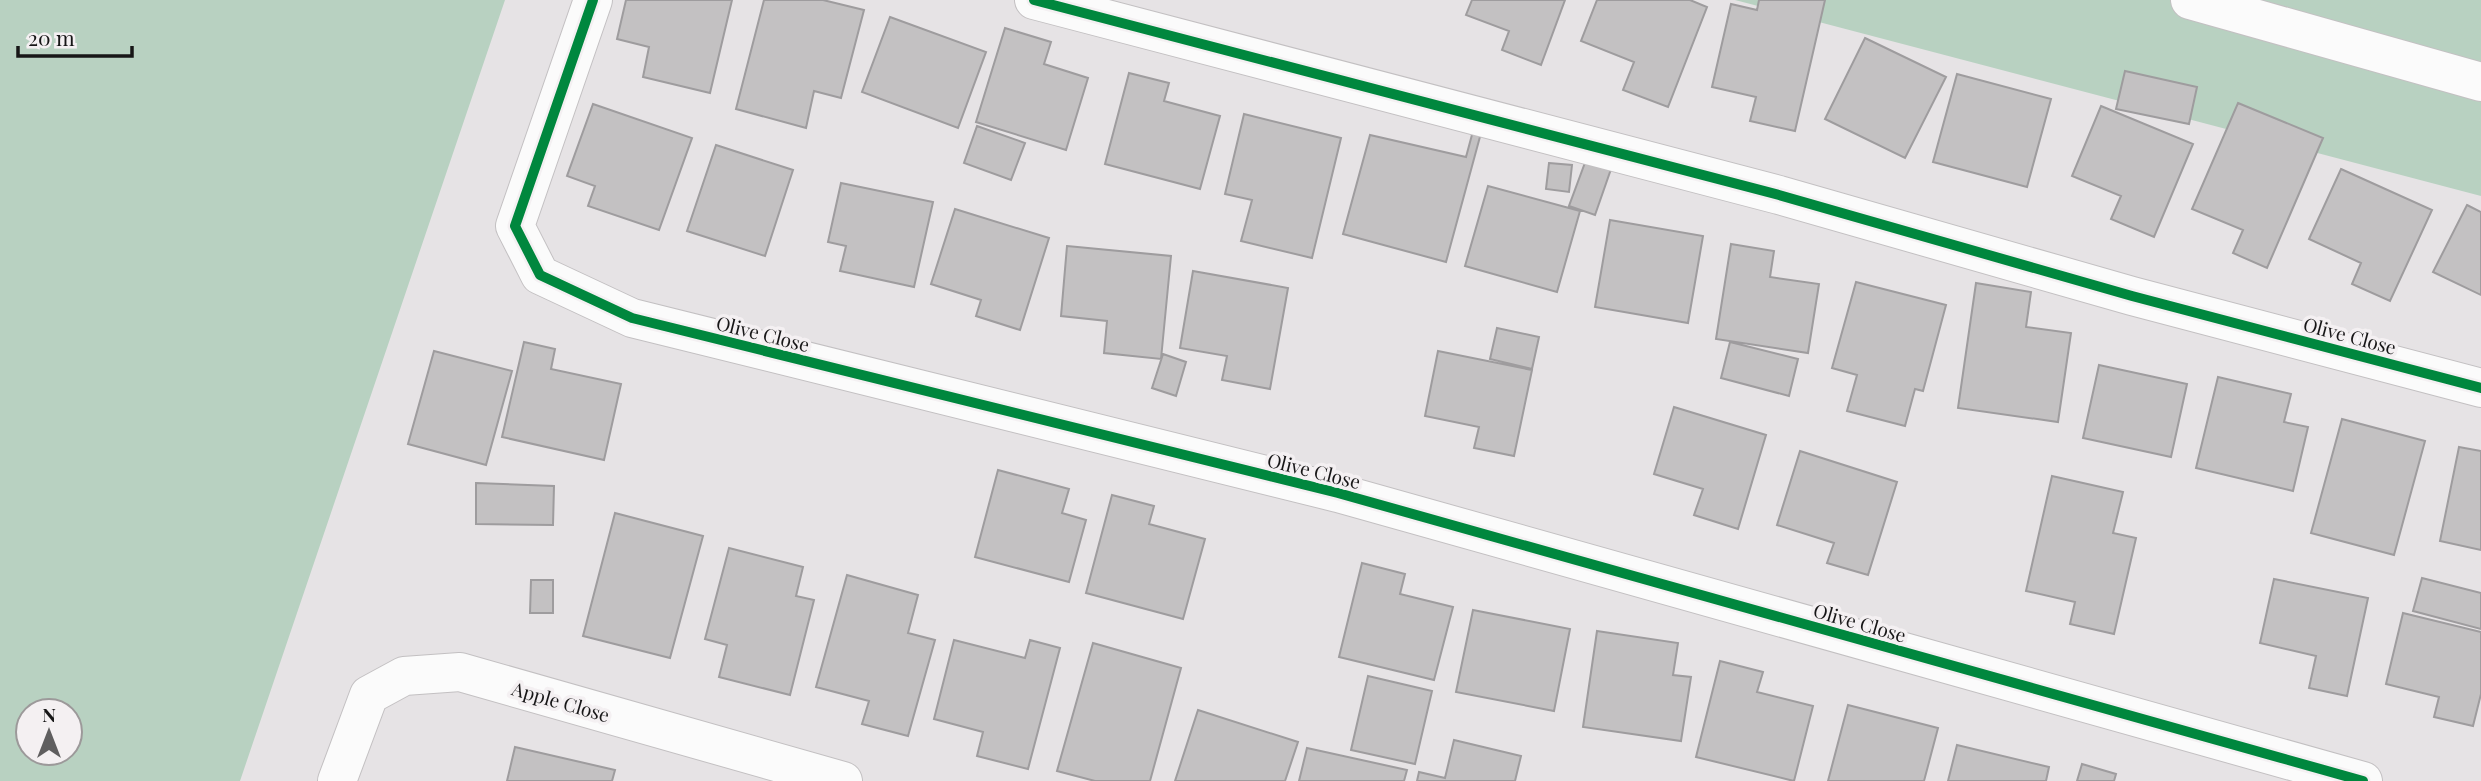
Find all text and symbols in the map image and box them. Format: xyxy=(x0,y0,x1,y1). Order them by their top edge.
scale bar xyxy=(18,14,131,58)
text: 20 m xyxy=(28,23,75,51)
street label: Olive Close xyxy=(714,309,812,357)
street label: Olive Close xyxy=(2301,310,2399,360)
street label: Olive Close xyxy=(1265,446,1363,494)
street label: Olive Close xyxy=(1811,596,1909,648)
street label: Apple Close xyxy=(508,674,613,727)
north arrow xyxy=(14,697,84,767)
text: N xyxy=(42,701,56,727)

